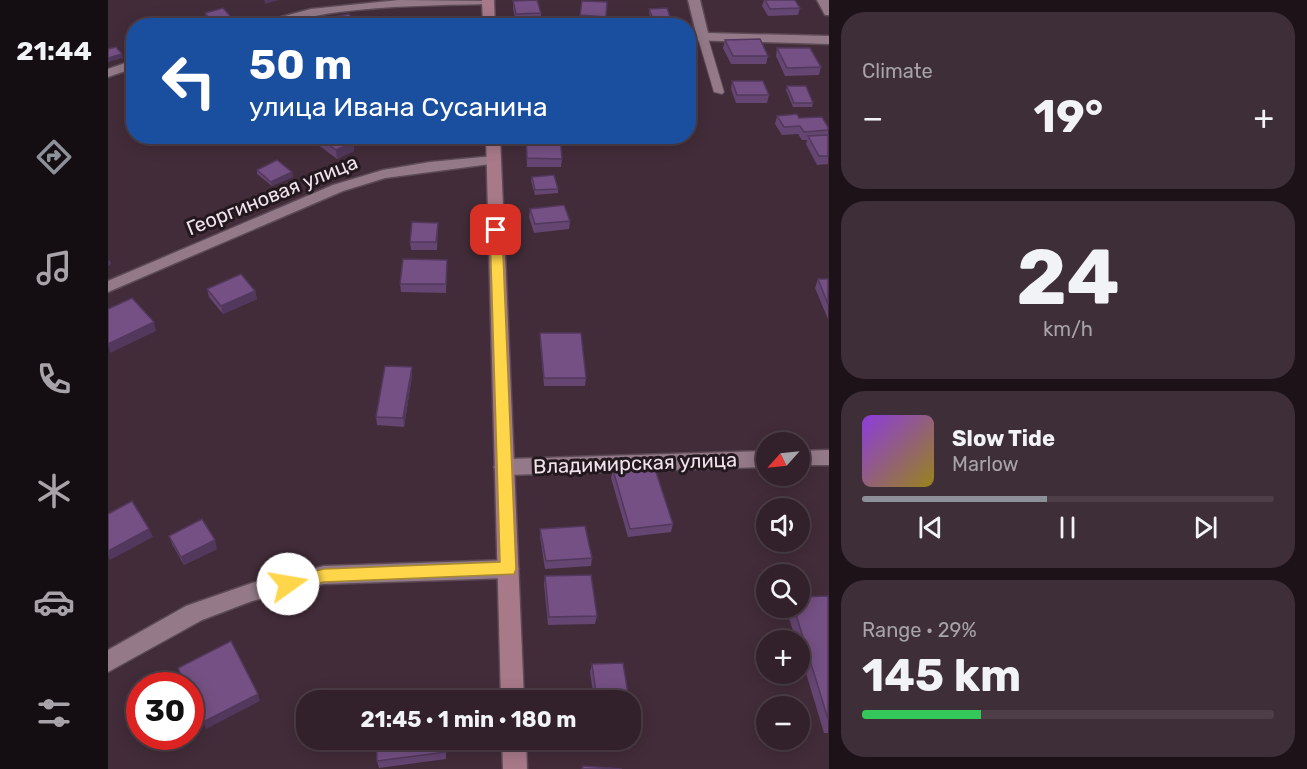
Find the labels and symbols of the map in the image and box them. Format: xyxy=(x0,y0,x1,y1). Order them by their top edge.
street label: Георгиновая улица xyxy=(183,150,361,240)
pin xyxy=(470,204,521,255)
north arrow xyxy=(756,432,810,486)
street label: Владимирская улица xyxy=(533,447,737,479)
position arrow xyxy=(256,552,320,616)
speed limit sign: 30 xyxy=(126,672,204,750)

